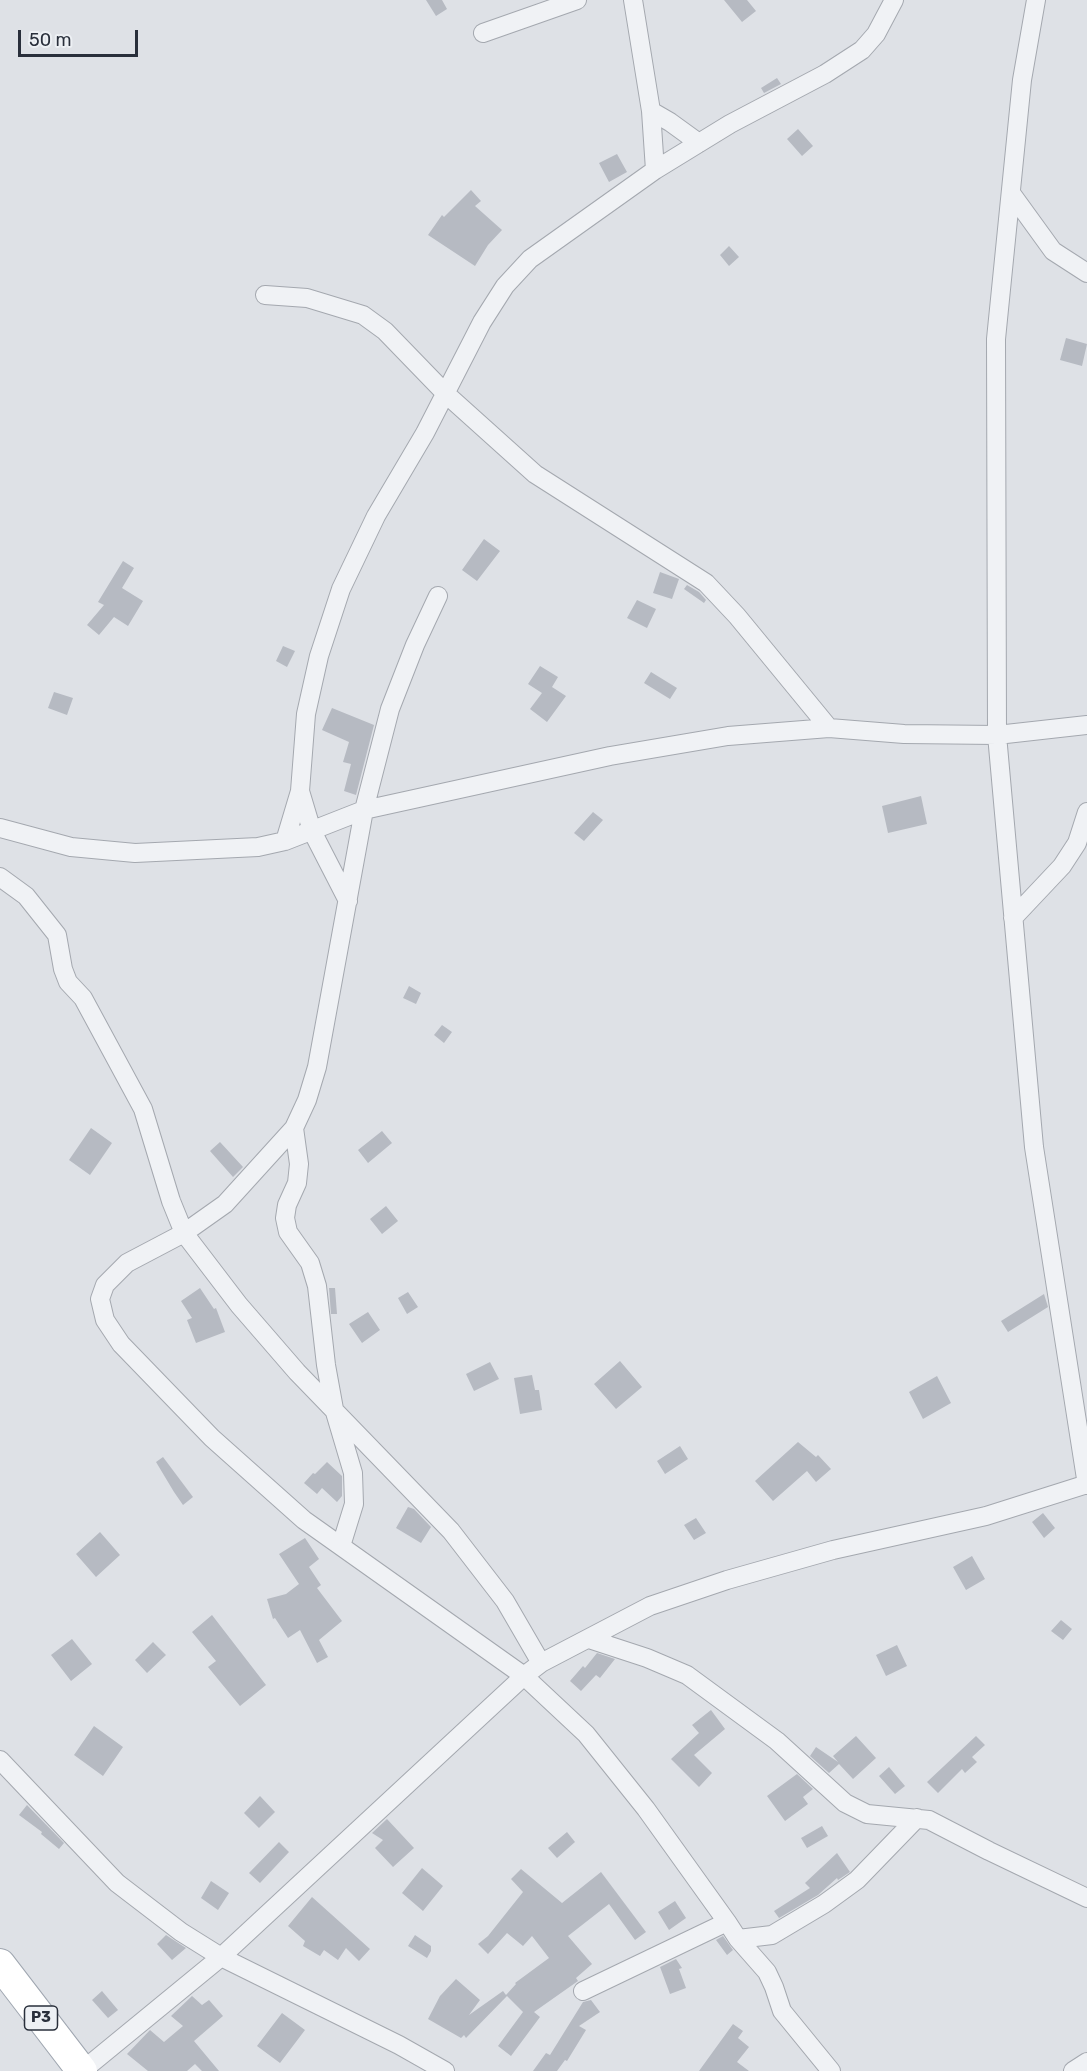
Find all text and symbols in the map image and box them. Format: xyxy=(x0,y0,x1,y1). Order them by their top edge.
scale bar xyxy=(21,18,141,56)
text: 50 m xyxy=(29,29,72,51)
road number: P3 xyxy=(24,2006,57,2030)

